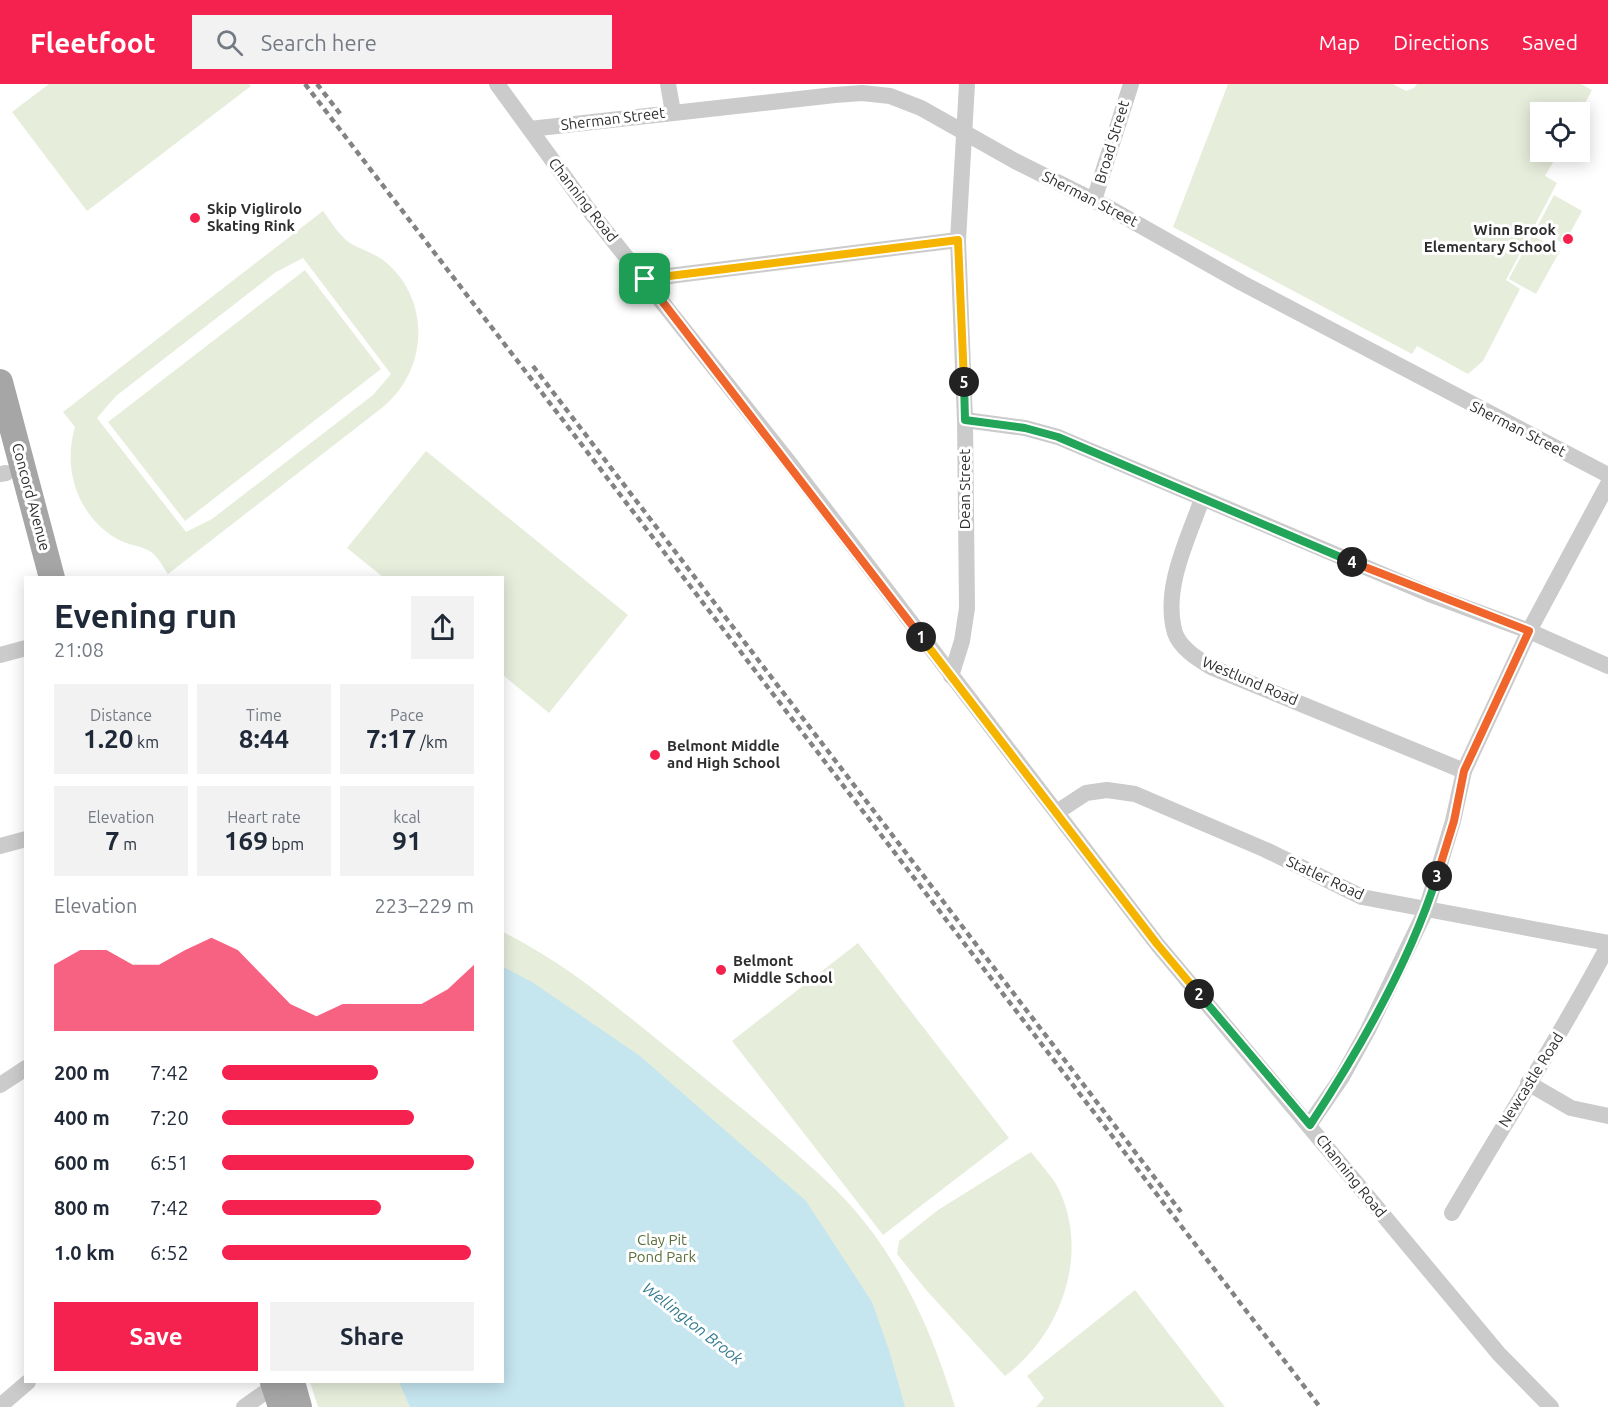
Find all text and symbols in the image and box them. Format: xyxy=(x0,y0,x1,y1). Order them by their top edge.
search box xyxy=(192,15,612,69)
icon: search xyxy=(213,26,246,59)
text: Fleetfoot xyxy=(30,27,156,58)
text: Search here xyxy=(261,30,377,55)
text: Map xyxy=(1319,30,1360,54)
text: Directions xyxy=(1393,30,1489,54)
text: Saved xyxy=(1522,30,1578,54)
street label: Broad Street xyxy=(1091,98,1132,185)
map controls xyxy=(1530,102,1590,162)
button: locate xyxy=(1530,102,1590,162)
street label: Sherman Street xyxy=(560,104,666,133)
street label: Channing Road xyxy=(545,154,621,245)
street label: Sherman Street xyxy=(1040,167,1141,230)
place label: Skip Viglirolo Skating Rink xyxy=(207,200,302,234)
marker: Skip Viglirolo Skating Rink xyxy=(188,211,202,225)
place label: Winn Brook Elementary School xyxy=(1424,221,1557,255)
marker: Winn Brook Elementary School xyxy=(1561,232,1575,246)
pin xyxy=(619,253,670,304)
icon: arrive xyxy=(628,262,661,295)
pin: 5 xyxy=(949,367,979,397)
text: 5 xyxy=(959,373,969,391)
street label: Sherman Street xyxy=(1468,397,1569,460)
street label: Concord Avenue xyxy=(9,441,54,553)
street label: Dean Street xyxy=(956,449,973,529)
pin: 4 xyxy=(1337,547,1367,577)
text: 4 xyxy=(1347,553,1357,571)
button: share xyxy=(411,596,474,659)
text: Evening run xyxy=(54,597,237,634)
pin: 1 xyxy=(906,622,936,652)
text: 1 xyxy=(916,628,926,646)
text: 21:08 xyxy=(54,638,104,661)
street label: Westlund Road xyxy=(1200,653,1301,708)
text: Distance xyxy=(90,706,152,724)
text: Time xyxy=(246,706,282,724)
text: Pace xyxy=(390,706,424,724)
text: 1.20 xyxy=(83,724,133,753)
text: 8:44 xyxy=(239,724,289,753)
text: 7:17 xyxy=(366,724,416,753)
text: km xyxy=(133,733,159,751)
text: /km xyxy=(416,733,448,751)
place label: Belmont Middle and High School xyxy=(667,737,780,771)
marker: Belmont Middle and High School xyxy=(648,748,662,762)
text: Elevation xyxy=(88,808,154,826)
text: Heart rate xyxy=(227,808,301,826)
text: kcal xyxy=(393,808,421,826)
text: 7 xyxy=(105,826,120,855)
text: 169 xyxy=(224,826,268,855)
text: 91 xyxy=(392,826,422,855)
text: m xyxy=(120,835,137,853)
text: bpm xyxy=(268,835,304,853)
street label: Statler Road xyxy=(1284,852,1367,903)
pin: 3 xyxy=(1422,861,1452,891)
text: 3 xyxy=(1432,867,1442,885)
text: Elevation xyxy=(54,894,137,917)
text: 223–229 m xyxy=(375,894,474,917)
place label: Belmont Middle School xyxy=(733,952,833,986)
marker: Belmont Middle School xyxy=(714,963,728,977)
pin: 2 xyxy=(1184,979,1214,1009)
text: 2 xyxy=(1194,985,1204,1003)
street label: Newcastle Road xyxy=(1495,1029,1566,1130)
text: 200 m xyxy=(54,1061,110,1084)
text: 7:42 xyxy=(150,1061,189,1084)
text: 400 m xyxy=(54,1106,110,1129)
text: 7:20 xyxy=(150,1106,189,1129)
street label: Channing Road xyxy=(1313,1131,1390,1220)
text: 600 m xyxy=(54,1151,110,1174)
text: 6:51 xyxy=(150,1151,189,1174)
text: 800 m xyxy=(54,1196,110,1219)
text: 7:42 xyxy=(150,1196,189,1219)
park label: Clay Pit Pond Park xyxy=(628,1231,696,1265)
text: 1.0 km xyxy=(54,1241,115,1264)
text: 6:52 xyxy=(150,1241,189,1264)
water label: Wellington Brook xyxy=(639,1278,747,1368)
button: Save xyxy=(54,1302,258,1371)
button: Share xyxy=(270,1302,474,1371)

